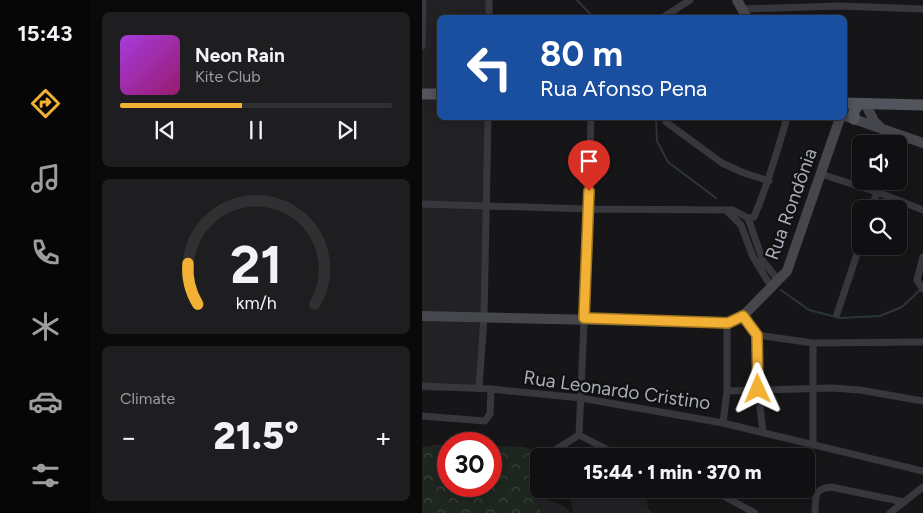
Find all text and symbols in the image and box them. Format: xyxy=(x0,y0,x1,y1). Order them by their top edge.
text: 15:43 xyxy=(18,20,72,47)
text: 80 m xyxy=(540,33,623,75)
icon: left xyxy=(457,35,522,100)
text: Neon Rain xyxy=(195,44,285,67)
text: Kite Club xyxy=(195,67,261,86)
text: Rua Afonso Pena xyxy=(540,75,707,102)
icon: directions xyxy=(28,86,63,121)
icon: previous xyxy=(151,116,179,144)
icon: pause xyxy=(242,116,270,144)
icon: next xyxy=(333,116,361,144)
map controls xyxy=(852,135,907,255)
button: sound xyxy=(852,135,907,190)
pin xyxy=(568,140,610,191)
street label: Rua Rondônia xyxy=(760,145,822,263)
icon: arrive xyxy=(575,147,603,175)
icon: music xyxy=(28,161,63,196)
button: search xyxy=(852,200,907,255)
text: 21 xyxy=(230,234,282,296)
icon: phone xyxy=(28,235,63,270)
text: km/h xyxy=(236,292,276,313)
icon: climate xyxy=(28,309,63,344)
position arrow xyxy=(731,362,783,414)
street label: Rua Leonardo Cristino xyxy=(522,366,712,414)
icon: car xyxy=(28,384,63,419)
text: Climate xyxy=(120,389,175,408)
text: 21.5° xyxy=(213,413,299,459)
text: − xyxy=(120,420,137,454)
text: + xyxy=(375,420,392,454)
speed limit sign: 30 xyxy=(437,432,502,497)
icon: filters xyxy=(28,458,63,493)
text: 15:44 · 1 min · 370 m xyxy=(584,461,761,484)

